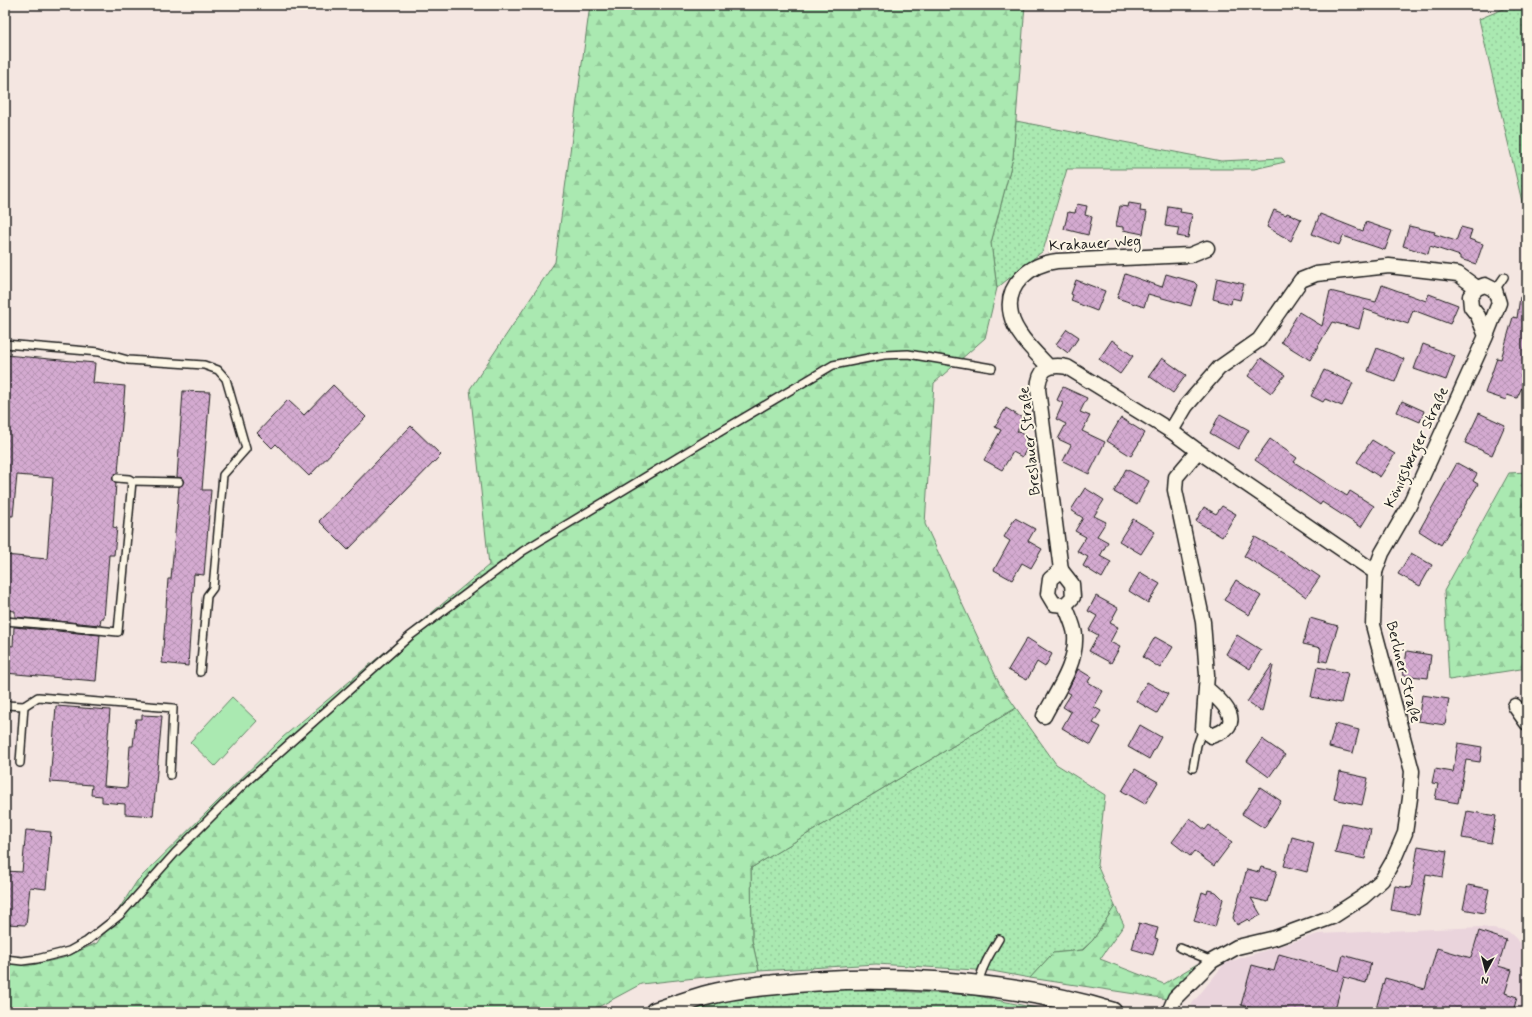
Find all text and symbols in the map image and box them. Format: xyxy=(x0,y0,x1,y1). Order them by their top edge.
street label: Krakauer Weg xyxy=(1048,232,1142,257)
street label: Königsberger Straße xyxy=(1380,384,1455,512)
street label: Breslauer Straße xyxy=(1014,385,1046,496)
street label: Berliner Straße xyxy=(1381,619,1425,725)
north arrow xyxy=(1466,951,1506,991)
text: N xyxy=(1480,973,1489,987)

